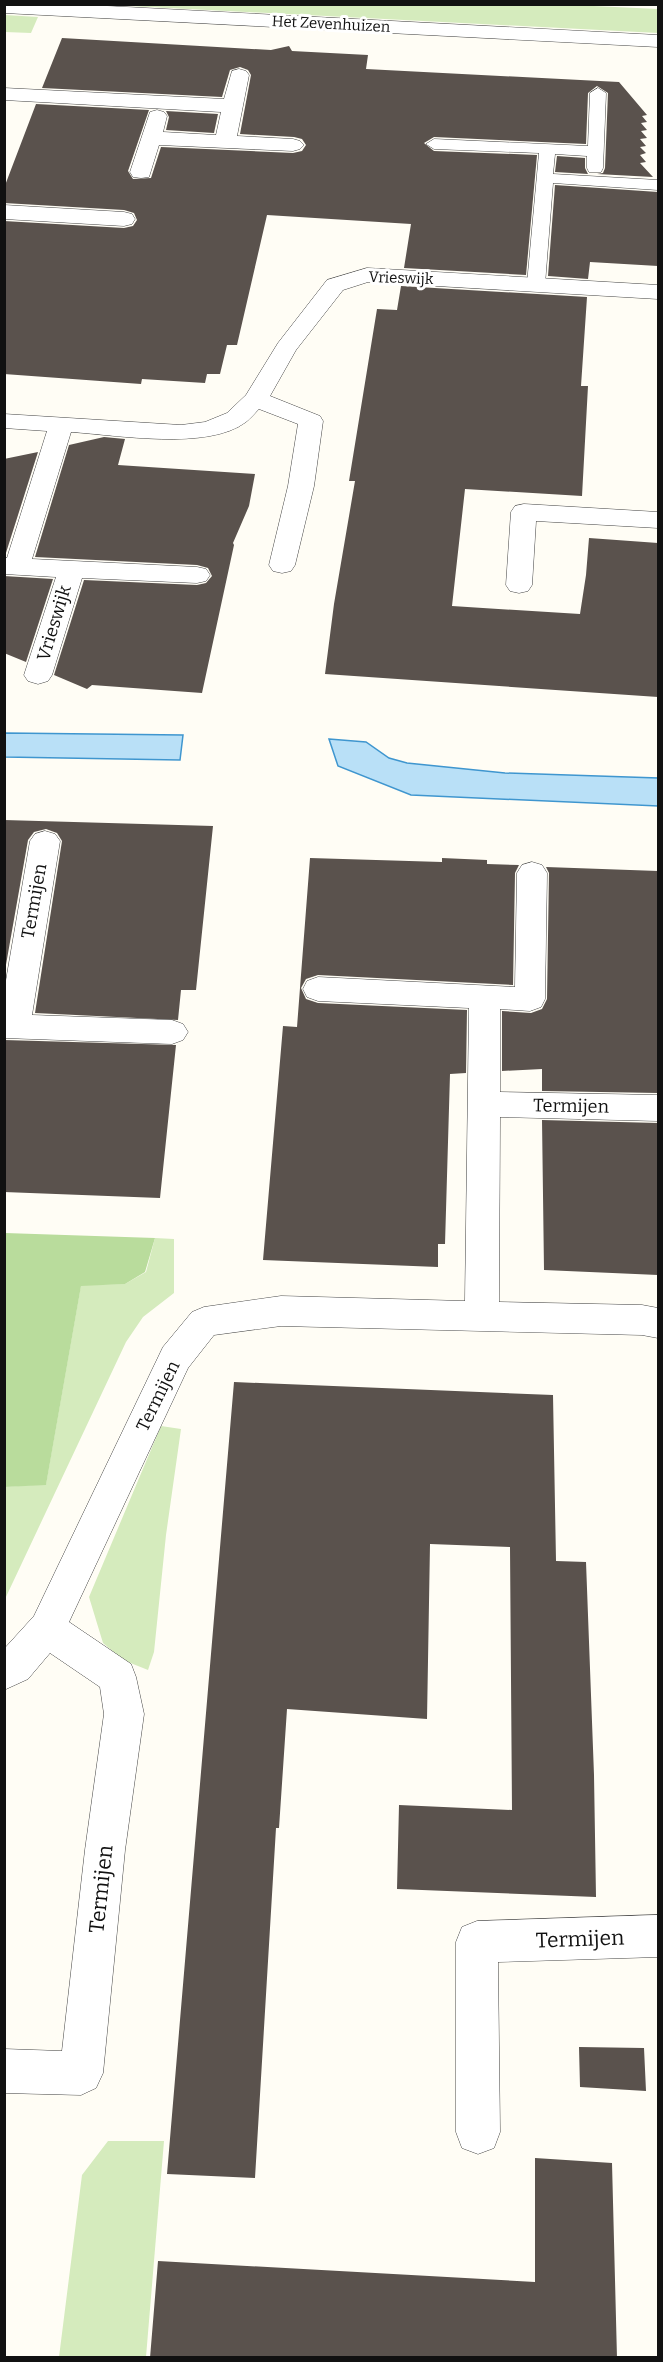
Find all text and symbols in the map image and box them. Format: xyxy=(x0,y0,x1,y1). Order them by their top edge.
street label: Het Zevenhuizen xyxy=(271,12,391,36)
street label: Vrieswijk xyxy=(368,268,434,288)
street label: Vrieswijk xyxy=(32,582,76,663)
street label: Termijen xyxy=(17,861,52,940)
street label: Termijen xyxy=(533,1094,610,1118)
street label: Termijen xyxy=(131,1357,185,1435)
street label: Termijen xyxy=(83,1844,119,1934)
street label: Termijen xyxy=(535,1924,625,1954)

